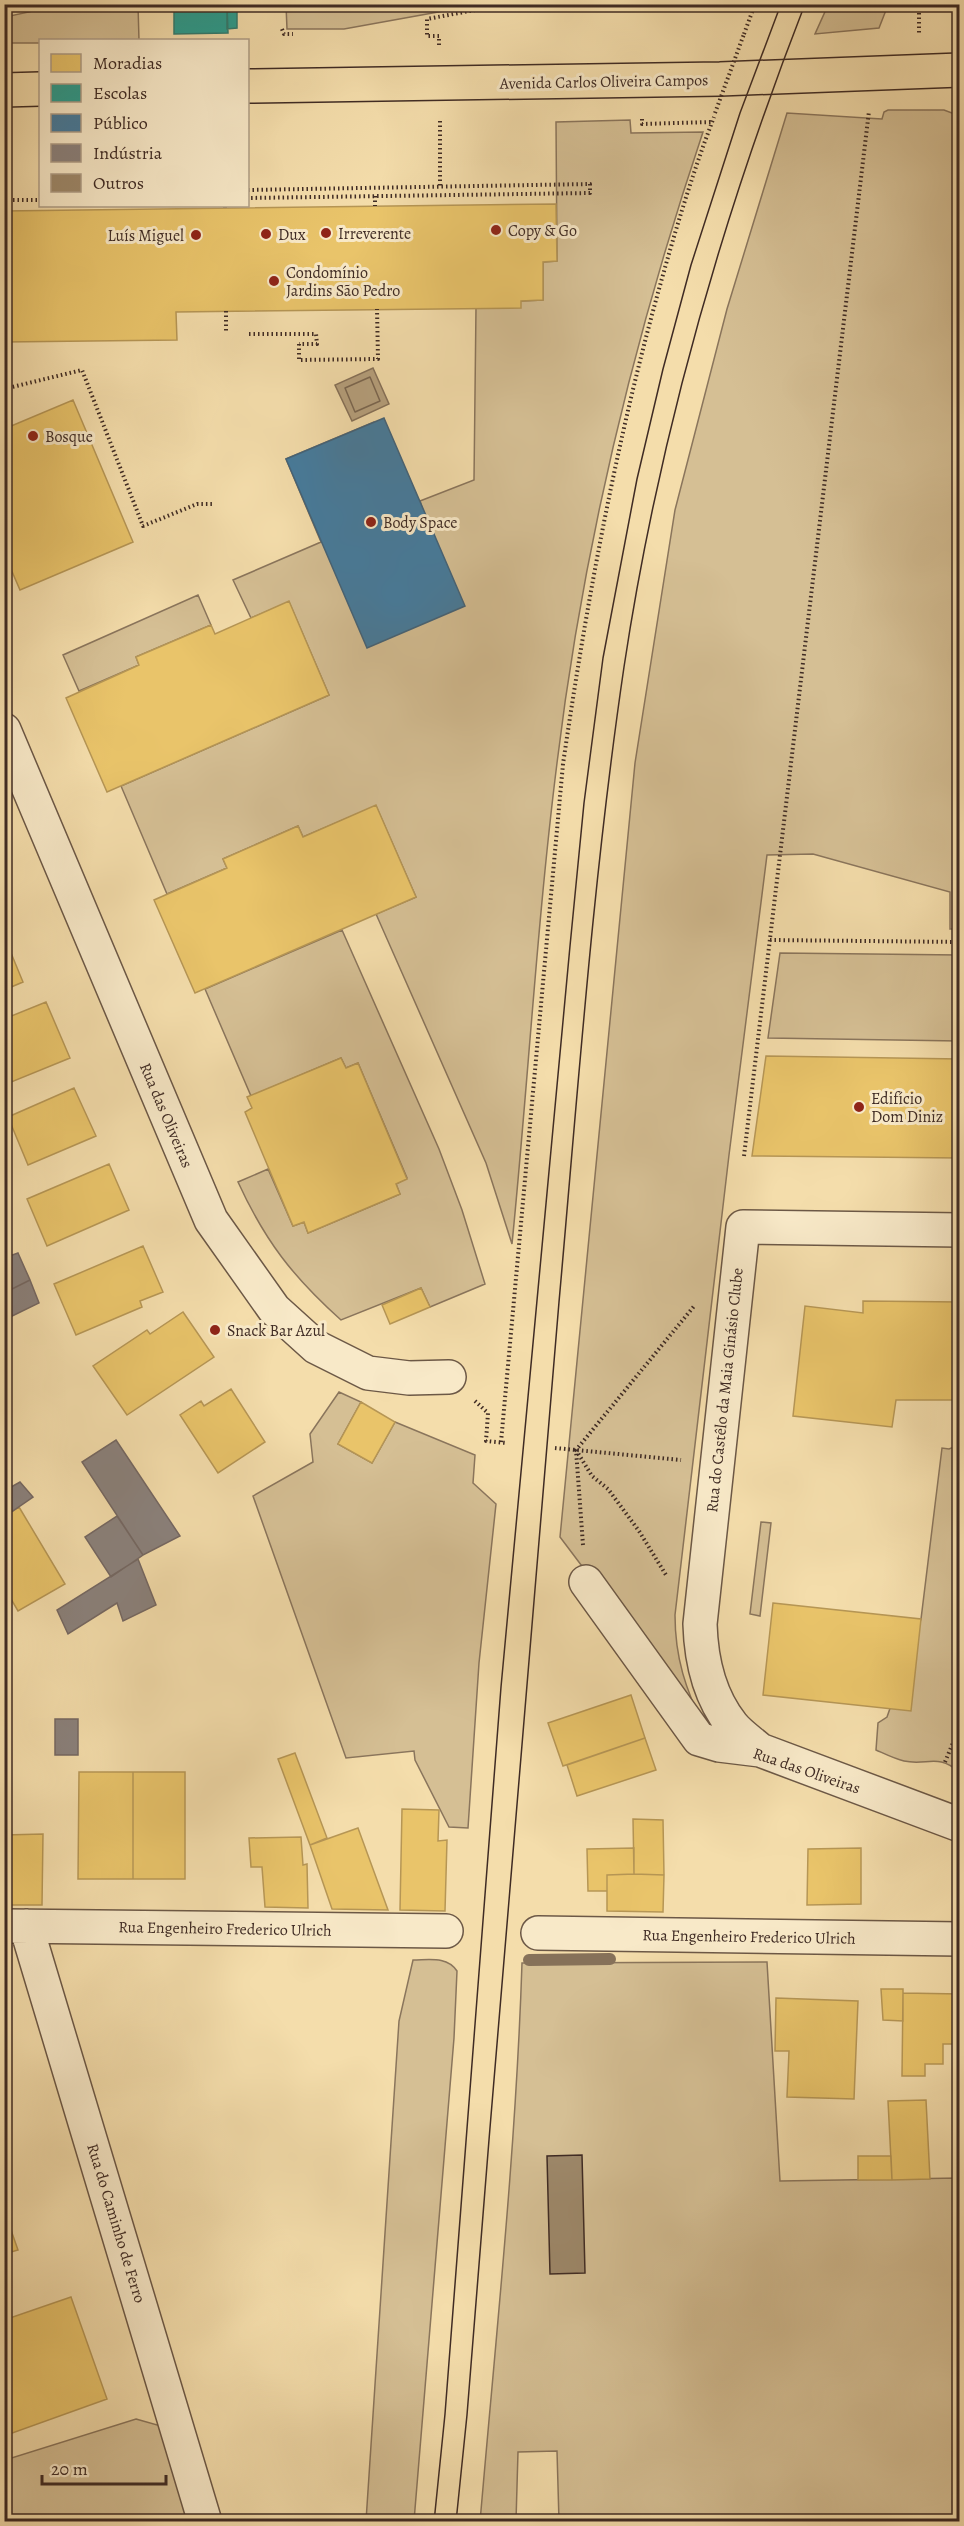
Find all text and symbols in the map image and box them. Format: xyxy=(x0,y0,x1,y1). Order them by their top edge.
legend xyxy=(39,39,249,207)
text: Moradias xyxy=(93,51,162,75)
street label: Avenida Carlos Oliveira Campos xyxy=(498,69,709,95)
text: Escolas xyxy=(93,81,147,105)
text: Público xyxy=(93,111,148,135)
text: Indústria xyxy=(93,141,163,165)
text: Outros xyxy=(93,171,144,195)
place label: Copy & Go xyxy=(508,220,577,242)
place label: Irreverente xyxy=(338,223,411,245)
marker: Copy & Go xyxy=(489,223,503,237)
place label: Dux xyxy=(278,224,306,246)
place label: Luís Miguel xyxy=(107,225,184,247)
marker: Irreverente xyxy=(319,226,333,240)
marker: Dux xyxy=(259,227,273,241)
marker: Luís Miguel xyxy=(189,228,203,242)
place label: Condomínio Jardins São Pedro xyxy=(286,262,400,302)
marker: Condomínio Jardins São Pedro xyxy=(267,274,281,288)
place label: Bosque xyxy=(45,426,93,448)
marker: Bosque xyxy=(26,429,40,443)
place label: Body Space xyxy=(383,512,457,534)
marker: Body Space xyxy=(364,515,378,529)
street label: Rua das Oliveiras xyxy=(134,1059,198,1171)
place label: Edifício Dom Diniz xyxy=(871,1088,943,1128)
marker: Edifício Dom Diniz xyxy=(852,1100,866,1114)
street label: Rua do Castêlo da Maia Ginásio Clube xyxy=(701,1267,749,1514)
place label: Snack Bar Azul xyxy=(227,1320,325,1342)
marker: Snack Bar Azul xyxy=(208,1323,222,1337)
street label: Rua das Oliveiras xyxy=(750,1742,863,1800)
street label: Rua Engenheiro Frederico Ulrich xyxy=(118,1916,332,1942)
street label: Rua Engenheiro Frederico Ulrich xyxy=(642,1924,856,1950)
street label: Rua do Caminho de Ferro xyxy=(81,2141,151,2306)
scale bar xyxy=(42,2448,166,2486)
text: 20 m xyxy=(51,2457,88,2481)

